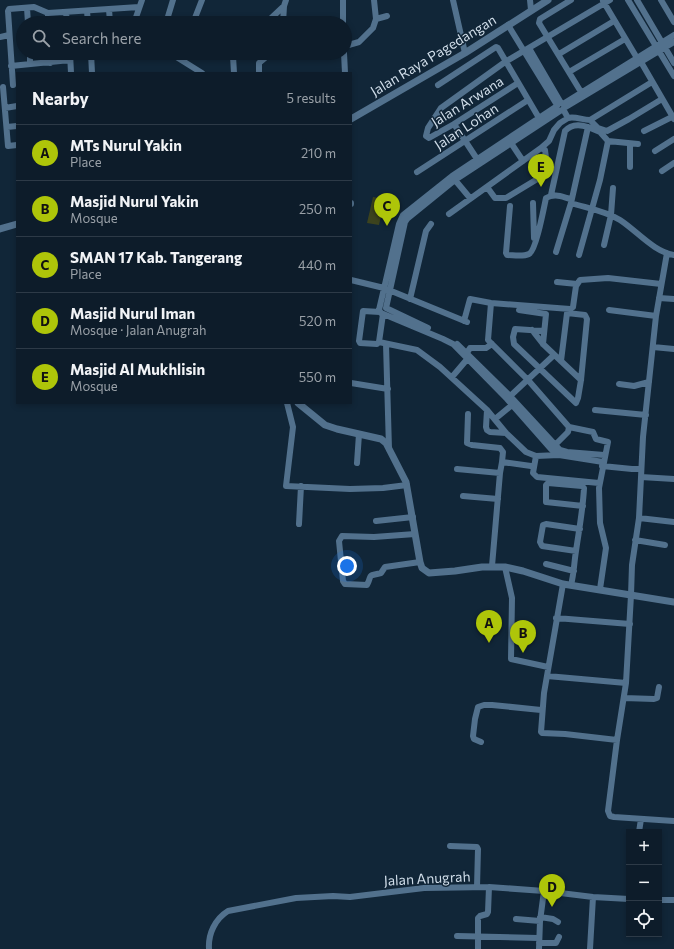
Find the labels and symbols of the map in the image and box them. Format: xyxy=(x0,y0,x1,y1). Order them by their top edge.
street label: Jalan Raya Pagedangan xyxy=(367,11,499,99)
street label: Jalan Arwana xyxy=(428,72,506,130)
street label: Jalan Lohan xyxy=(431,99,501,153)
pin: E xyxy=(528,154,554,187)
pin: C xyxy=(374,193,400,226)
your location xyxy=(337,556,357,576)
pin: A xyxy=(476,610,502,643)
pin: B xyxy=(510,620,536,653)
street label: Jalan Anugrah xyxy=(383,867,471,889)
pin: D xyxy=(539,874,565,907)

